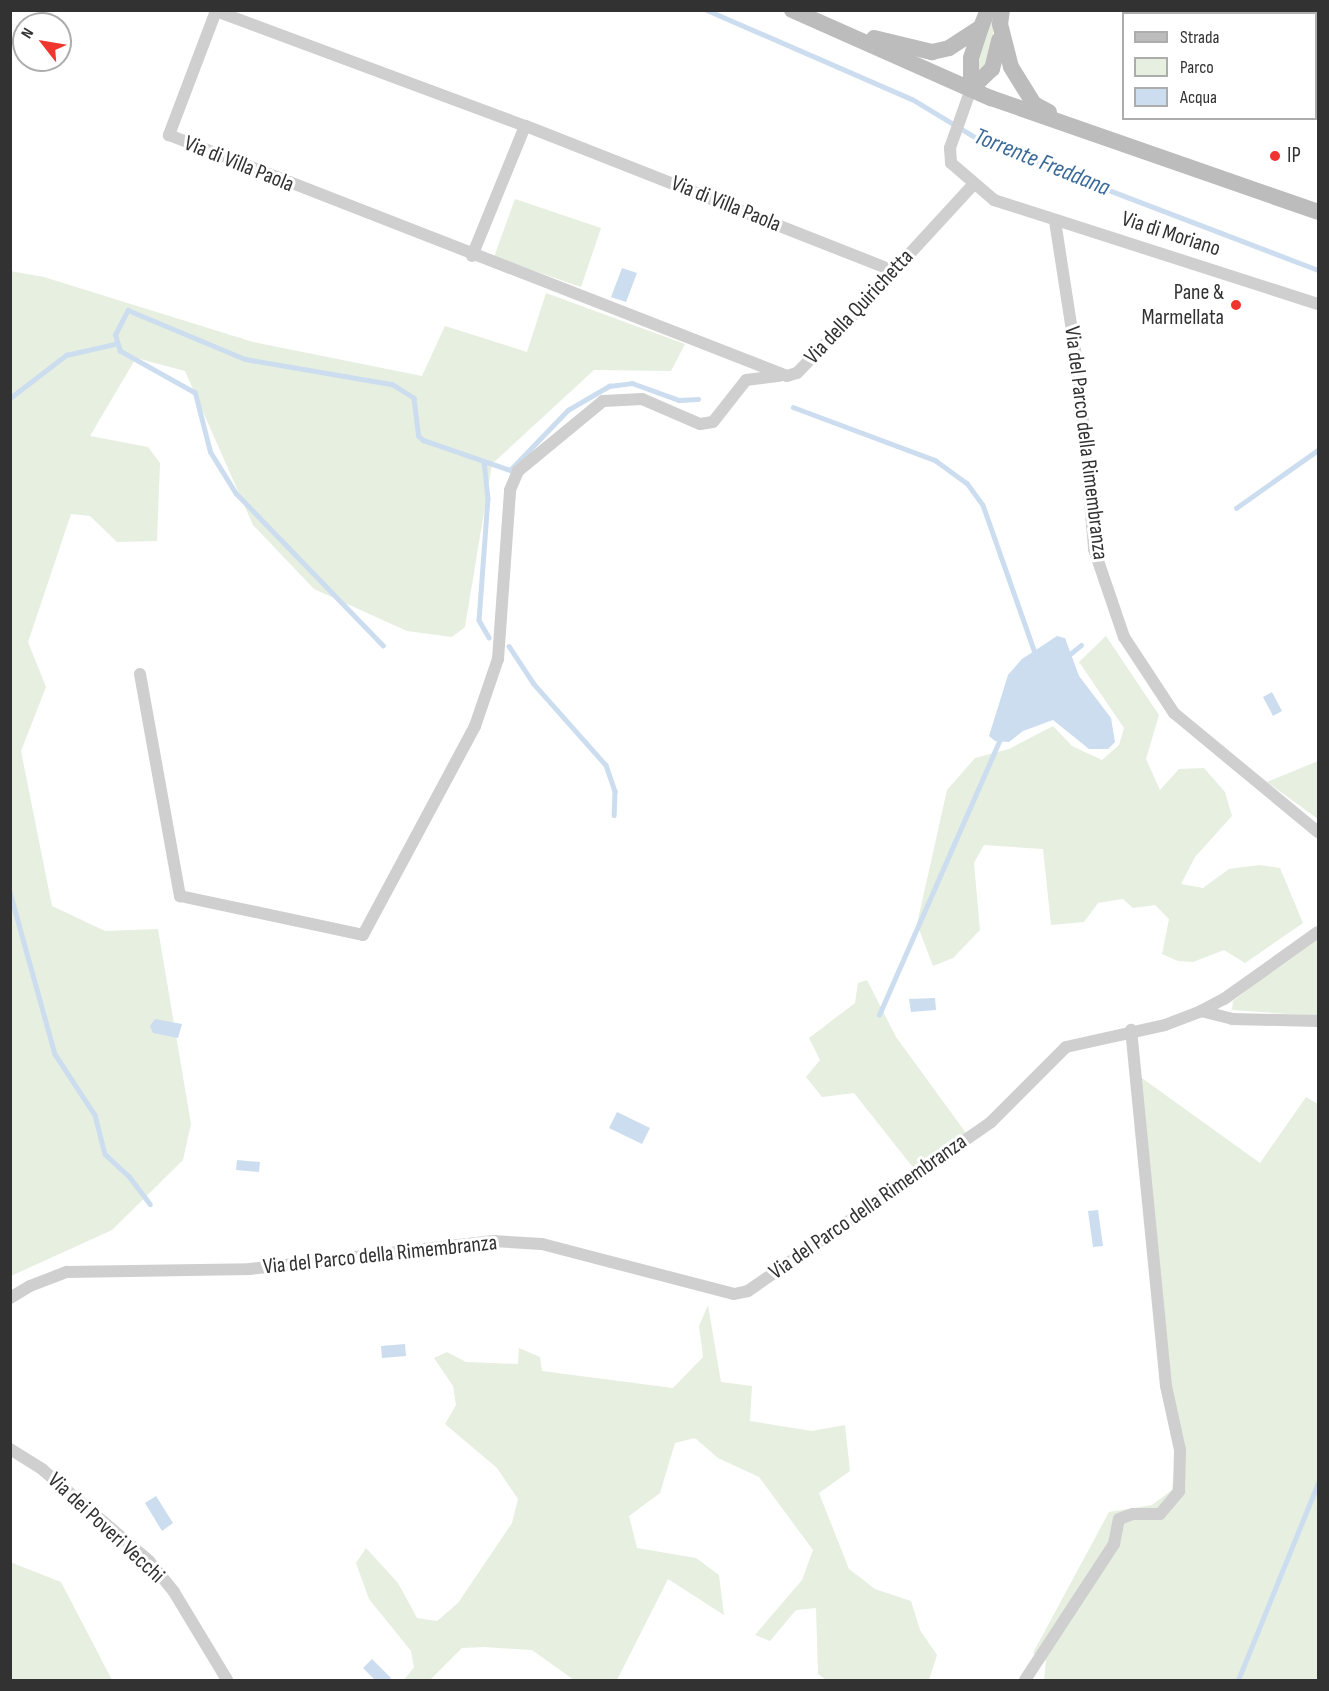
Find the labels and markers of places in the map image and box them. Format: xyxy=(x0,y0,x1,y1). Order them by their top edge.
place label: IP xyxy=(1287,143,1301,169)
marker: IP xyxy=(1268,149,1282,163)
place label: Pane & Marmellata xyxy=(1141,279,1224,330)
marker: Pane & Marmellata xyxy=(1229,298,1243,312)

